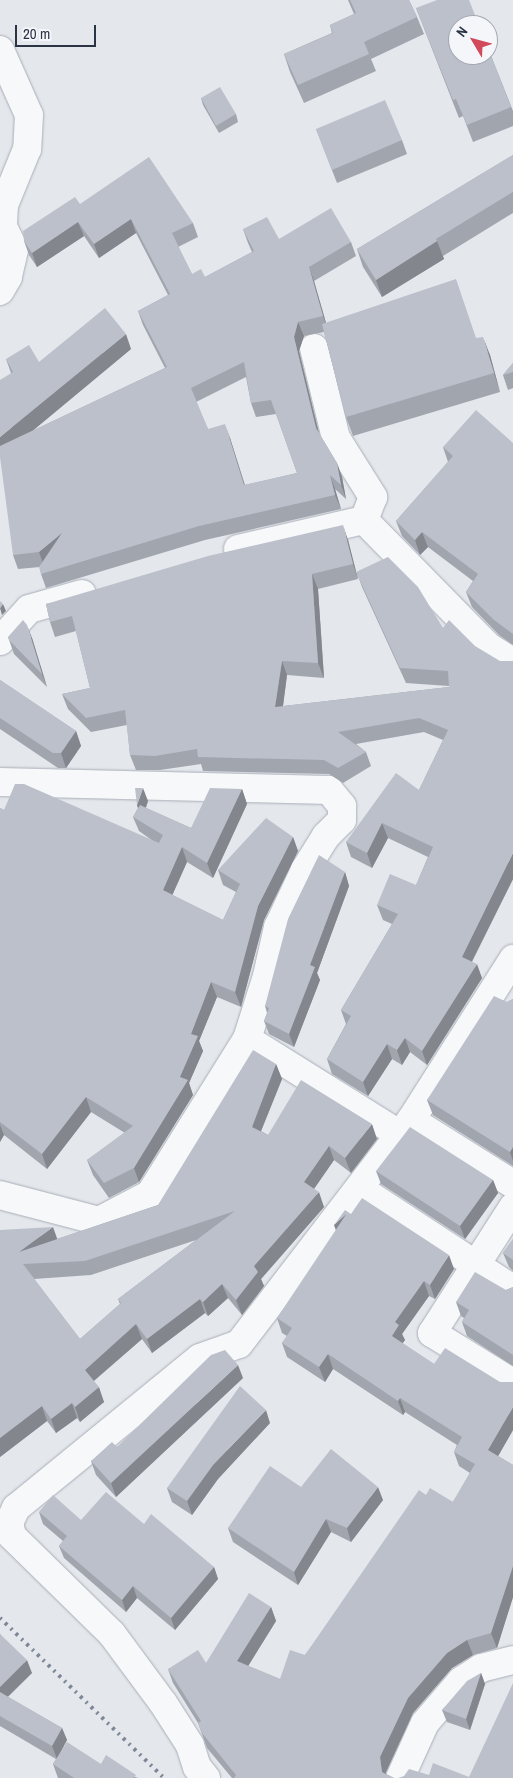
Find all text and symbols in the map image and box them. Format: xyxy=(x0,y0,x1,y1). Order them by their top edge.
scale bar xyxy=(18,15,99,47)
north arrow xyxy=(448,15,498,65)
text: 20 m xyxy=(23,23,50,44)
text: N xyxy=(452,23,471,40)

